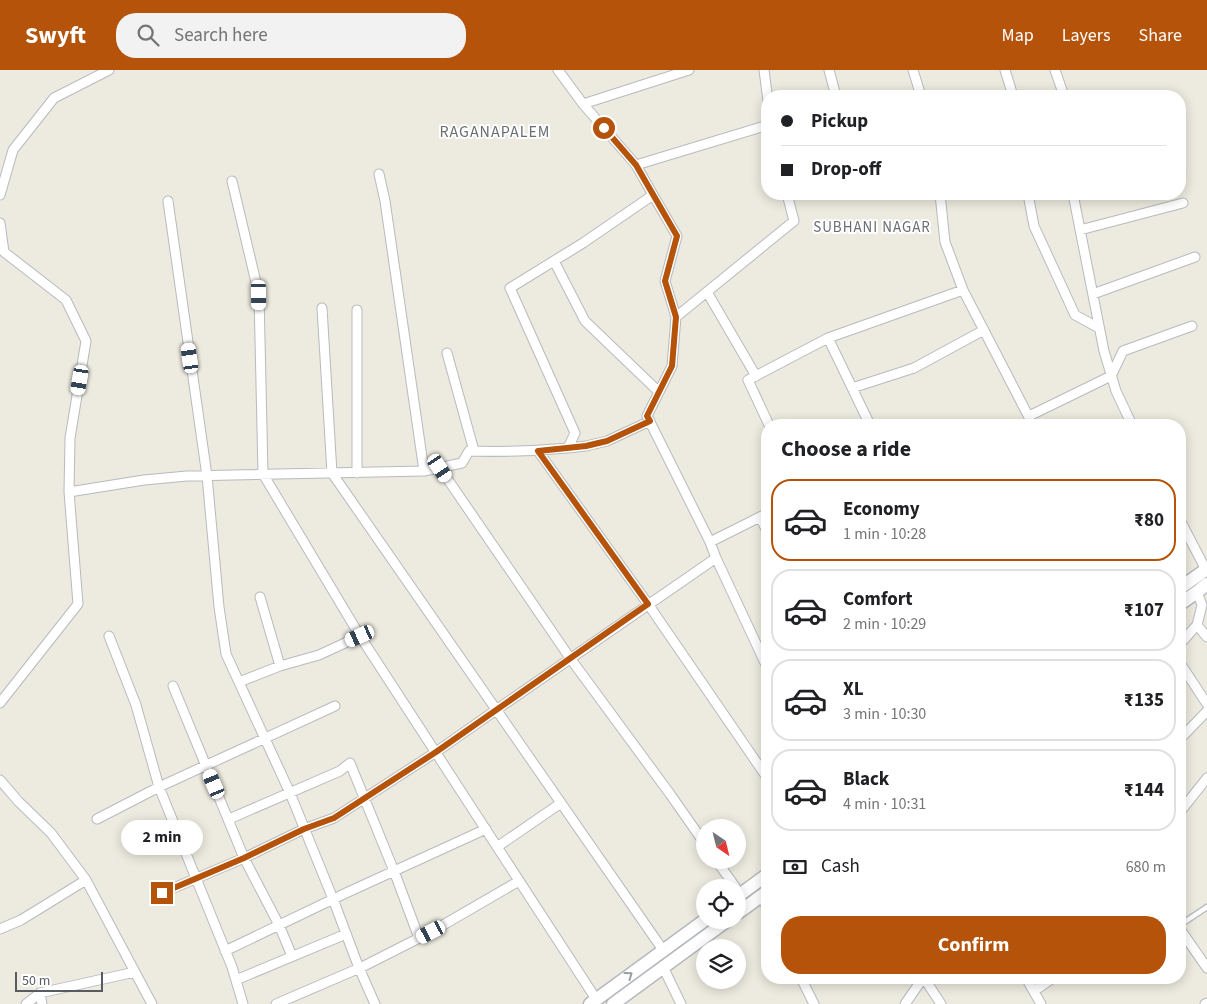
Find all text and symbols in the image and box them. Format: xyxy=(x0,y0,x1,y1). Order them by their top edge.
search box xyxy=(116,13,466,58)
text: Swyft xyxy=(25,18,86,53)
icon: search xyxy=(134,21,162,49)
text: Search here xyxy=(174,22,268,49)
text: Map xyxy=(1002,23,1034,48)
text: Layers xyxy=(1062,23,1111,48)
text: Share xyxy=(1139,23,1182,48)
text: Pickup xyxy=(811,108,868,135)
route start xyxy=(593,117,615,139)
district label: RAGANAPALEM xyxy=(440,121,550,143)
text: Drop-off xyxy=(811,156,881,183)
district label: SUBHANI NAGAR xyxy=(813,217,931,238)
car xyxy=(251,280,266,310)
car xyxy=(180,342,199,374)
car xyxy=(70,364,89,396)
text: Choose a ride xyxy=(781,433,911,465)
car xyxy=(425,451,454,485)
text: Economy xyxy=(843,496,920,523)
icon: car xyxy=(783,498,828,543)
text: ₹80 xyxy=(1134,507,1164,534)
text: 1 min · 10:28 xyxy=(843,523,926,545)
text: Comfort xyxy=(843,586,913,613)
icon: car xyxy=(783,588,828,633)
text: ₹107 xyxy=(1124,597,1164,624)
text: 2 min · 10:29 xyxy=(843,613,926,635)
car xyxy=(343,623,376,649)
text: XL xyxy=(843,676,864,703)
icon: car xyxy=(783,678,828,723)
text: ₹135 xyxy=(1124,687,1164,714)
text: 3 min · 10:30 xyxy=(843,703,926,725)
text: Black xyxy=(843,766,889,793)
car xyxy=(201,767,226,801)
icon: car xyxy=(783,768,828,813)
text: ₹144 xyxy=(1124,777,1164,804)
text: 4 min · 10:31 xyxy=(843,793,926,815)
north arrow xyxy=(696,819,746,869)
map controls xyxy=(696,819,746,989)
callout: 2 min xyxy=(121,820,203,856)
text: 2 min xyxy=(143,826,181,848)
icon: cash xyxy=(781,853,809,881)
text: Cash xyxy=(821,853,860,880)
text: 680 m xyxy=(1126,856,1166,878)
button: locate xyxy=(696,879,746,929)
route end xyxy=(151,882,173,904)
button: Confirm xyxy=(781,916,1166,974)
car xyxy=(414,919,447,945)
button: layers xyxy=(696,939,746,989)
scale bar xyxy=(15,969,102,992)
text: 50 m xyxy=(22,971,50,991)
one-way arrow xyxy=(623,972,633,981)

